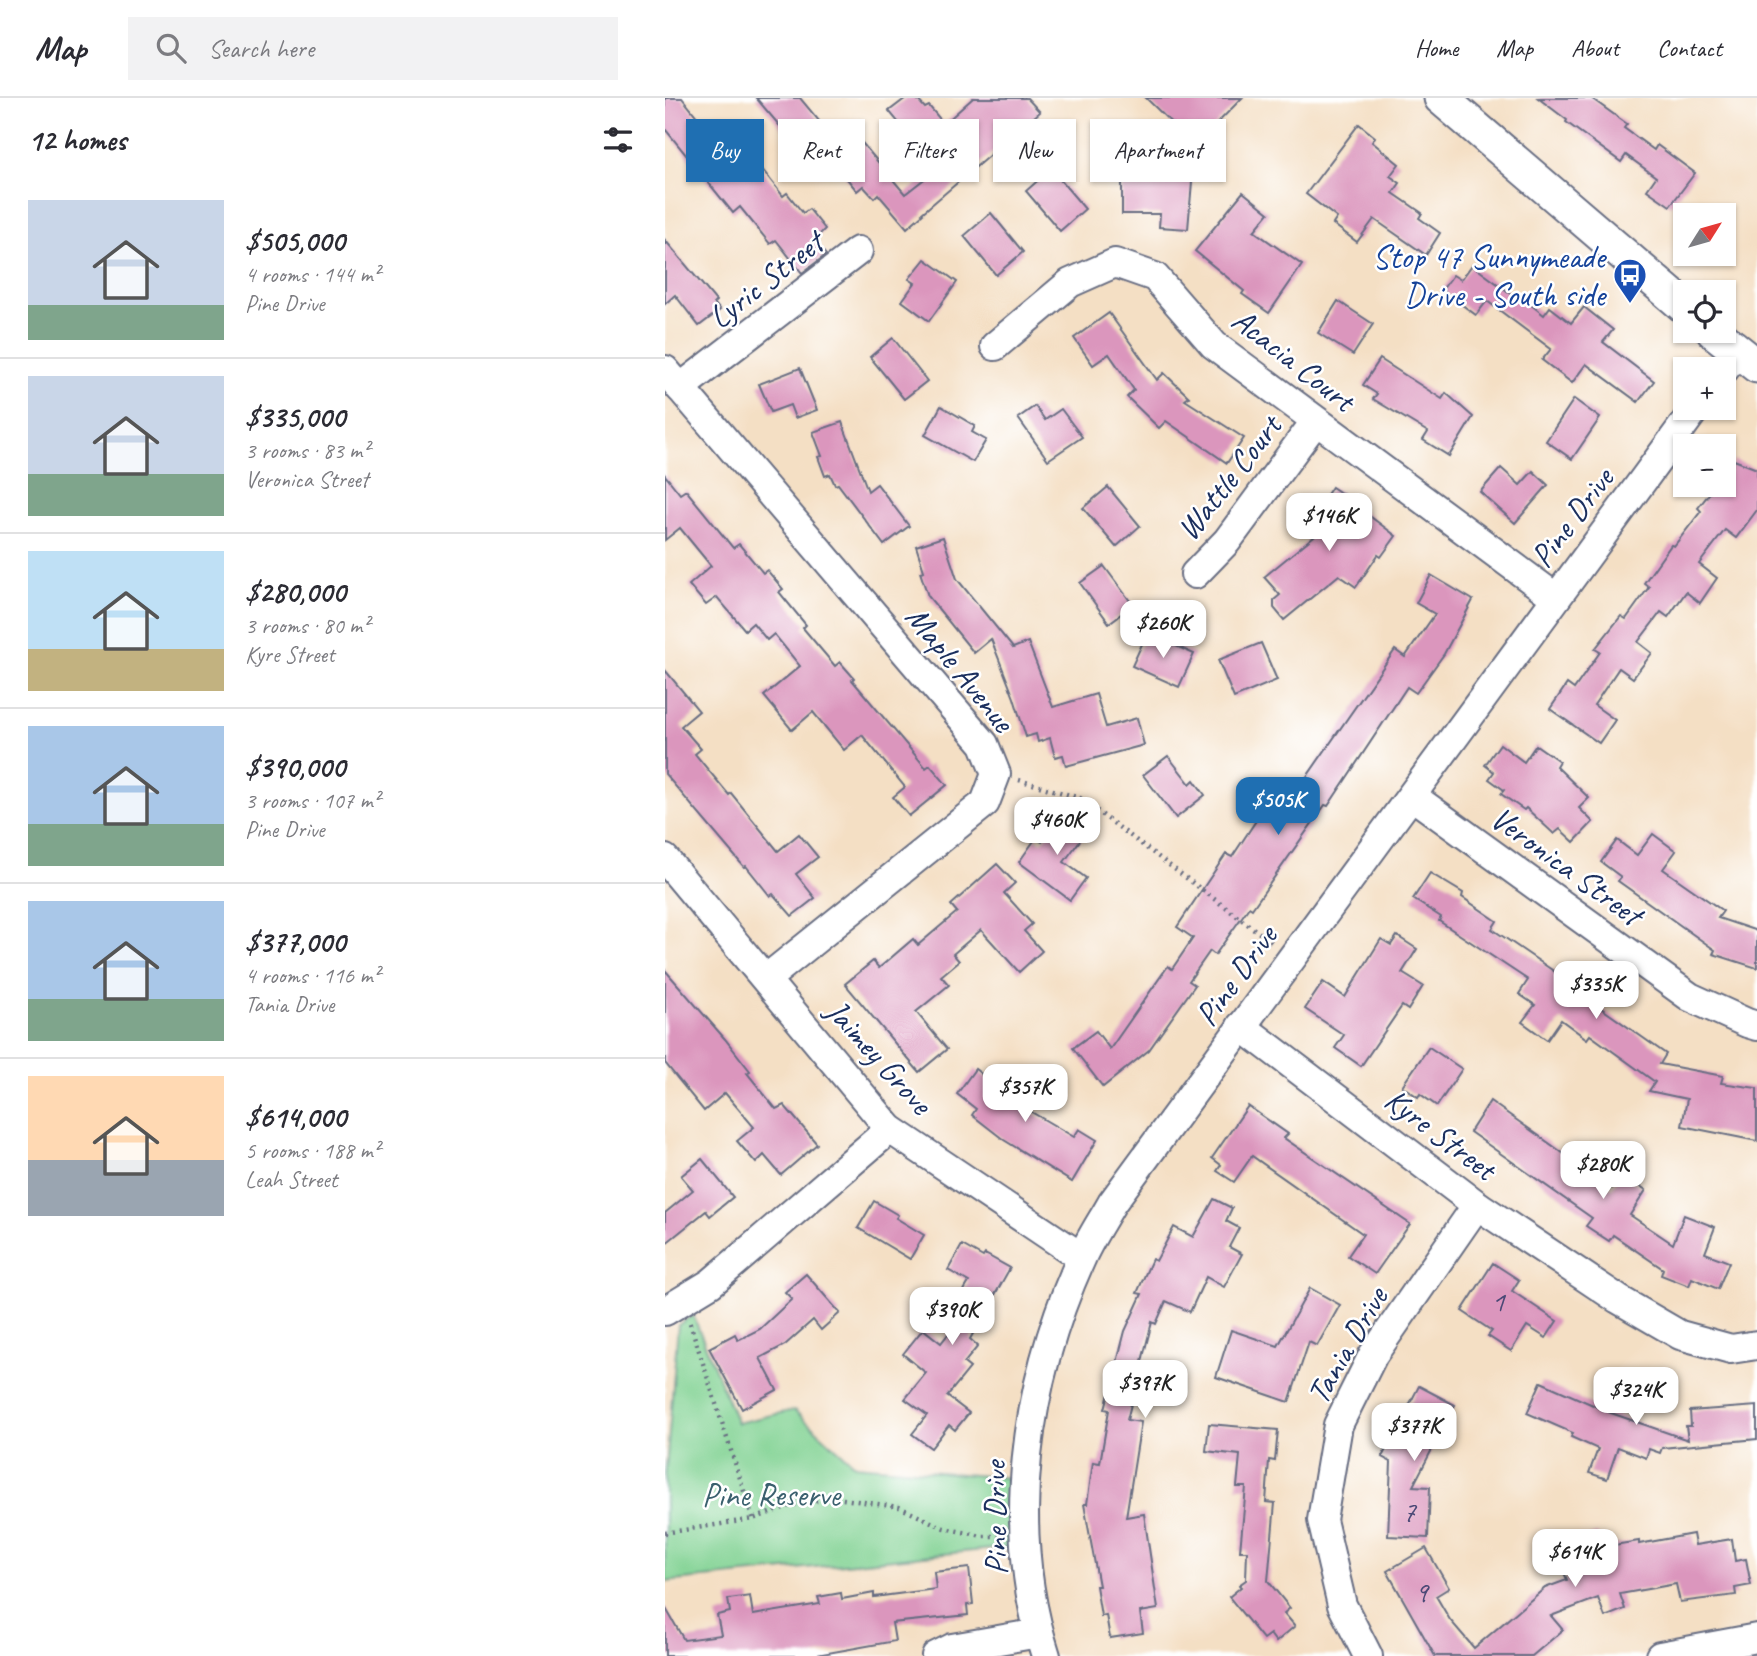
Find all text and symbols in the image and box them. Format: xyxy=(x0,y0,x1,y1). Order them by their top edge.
search box xyxy=(128,17,618,80)
text: Map xyxy=(35,27,86,69)
icon: search xyxy=(152,29,190,67)
text: Search here xyxy=(208,32,314,65)
text: Home xyxy=(1415,33,1458,63)
text: Map xyxy=(1496,33,1533,63)
text: About xyxy=(1571,33,1619,63)
text: Contact xyxy=(1657,33,1722,63)
chip: Buy xyxy=(686,119,764,182)
chip: Rent xyxy=(778,119,865,182)
chip: Filters xyxy=(879,119,979,182)
chip: New xyxy=(993,119,1076,182)
chip: Apartment xyxy=(1090,119,1226,182)
text: 12 homes xyxy=(28,121,126,159)
icon: filters xyxy=(599,121,637,159)
north arrow xyxy=(1673,203,1736,266)
map controls xyxy=(1673,203,1736,497)
street label: Lyric Street xyxy=(700,219,835,338)
text: $505,000 xyxy=(245,222,344,260)
icon: home xyxy=(84,228,168,312)
place label: Stop 47 Sunnymeade Drive - South side xyxy=(1373,236,1607,316)
bus stop icon: Stop 47 Sunnymeade Drive - South side xyxy=(1611,256,1649,305)
text: 4 rooms · 144 m² xyxy=(245,260,380,289)
button: locate xyxy=(1673,280,1736,343)
text: Pine Drive xyxy=(245,289,325,318)
street label: Acacia Court xyxy=(1224,299,1366,423)
button: + xyxy=(1673,357,1736,420)
text: $335,000 xyxy=(245,398,345,436)
icon: home xyxy=(84,404,168,488)
street label: Wattle Court xyxy=(1167,405,1292,548)
button: − xyxy=(1673,434,1736,497)
text: 3 rooms · 83 m² xyxy=(245,436,369,465)
street label: Pine Drive xyxy=(1521,458,1624,576)
text: Veronica Street xyxy=(245,465,368,494)
pin: $146K xyxy=(1280,494,1378,553)
text: $146K xyxy=(1302,501,1356,530)
text: $280,000 xyxy=(245,573,345,611)
icon: home xyxy=(84,579,168,663)
street label: Maple Avenue xyxy=(897,597,1025,742)
pin: $260K xyxy=(1114,601,1212,660)
text: $260K xyxy=(1136,608,1190,637)
text: 3 rooms · 80 m² xyxy=(245,611,369,640)
text: Kyre Street xyxy=(245,640,335,669)
text: $390,000 xyxy=(245,748,345,786)
icon: home xyxy=(84,754,168,838)
pin: $505K xyxy=(1229,778,1327,837)
text: $505K xyxy=(1252,785,1304,814)
text: 3 rooms · 107 m² xyxy=(245,786,380,815)
street label: Veronica Street xyxy=(1482,797,1654,937)
pin: $460K xyxy=(1008,798,1106,857)
text: $460K xyxy=(1030,805,1084,834)
text: Pine Drive xyxy=(245,815,325,844)
street label: Pine Drive xyxy=(1185,915,1288,1034)
text: $377,000 xyxy=(245,923,345,961)
icon: home xyxy=(84,929,168,1013)
text: 4 rooms · 116 m² xyxy=(245,961,380,990)
pin: $335K xyxy=(1547,962,1645,1021)
text: $335K xyxy=(1570,969,1622,998)
street label: Jaimey Grove xyxy=(815,989,943,1125)
text: Tania Drive xyxy=(245,990,334,1019)
pin: $357K xyxy=(976,1065,1074,1124)
text: $357K xyxy=(999,1072,1051,1101)
street label: Kyre Street xyxy=(1376,1078,1507,1191)
text: $614,000 xyxy=(245,1098,346,1136)
icon: home xyxy=(84,1104,168,1188)
text: 5 rooms · 188 m² xyxy=(245,1136,380,1165)
pin: $280K xyxy=(1554,1142,1652,1201)
text: $280K xyxy=(1576,1149,1630,1178)
text: Leah Street xyxy=(245,1165,337,1194)
street label: Tania Drive xyxy=(1297,1278,1398,1411)
house number: 1 xyxy=(1491,1282,1506,1320)
pin: $390K xyxy=(903,1288,1001,1347)
text: $390K xyxy=(926,1295,978,1324)
pin: $397K xyxy=(1096,1360,1194,1420)
text: $397K xyxy=(1119,1368,1171,1397)
pin: $324K xyxy=(1587,1368,1685,1427)
text: $324K xyxy=(1609,1375,1663,1404)
pin: $377K xyxy=(1365,1404,1463,1463)
text: $377K xyxy=(1388,1411,1440,1440)
street label: Pine Drive xyxy=(973,1458,1017,1575)
park label: Pine Reserve xyxy=(702,1474,842,1516)
house number: 7 xyxy=(1402,1492,1417,1530)
pin: $614K xyxy=(1526,1530,1624,1589)
text: $614K xyxy=(1548,1537,1602,1566)
house number: 9 xyxy=(1414,1573,1430,1611)

